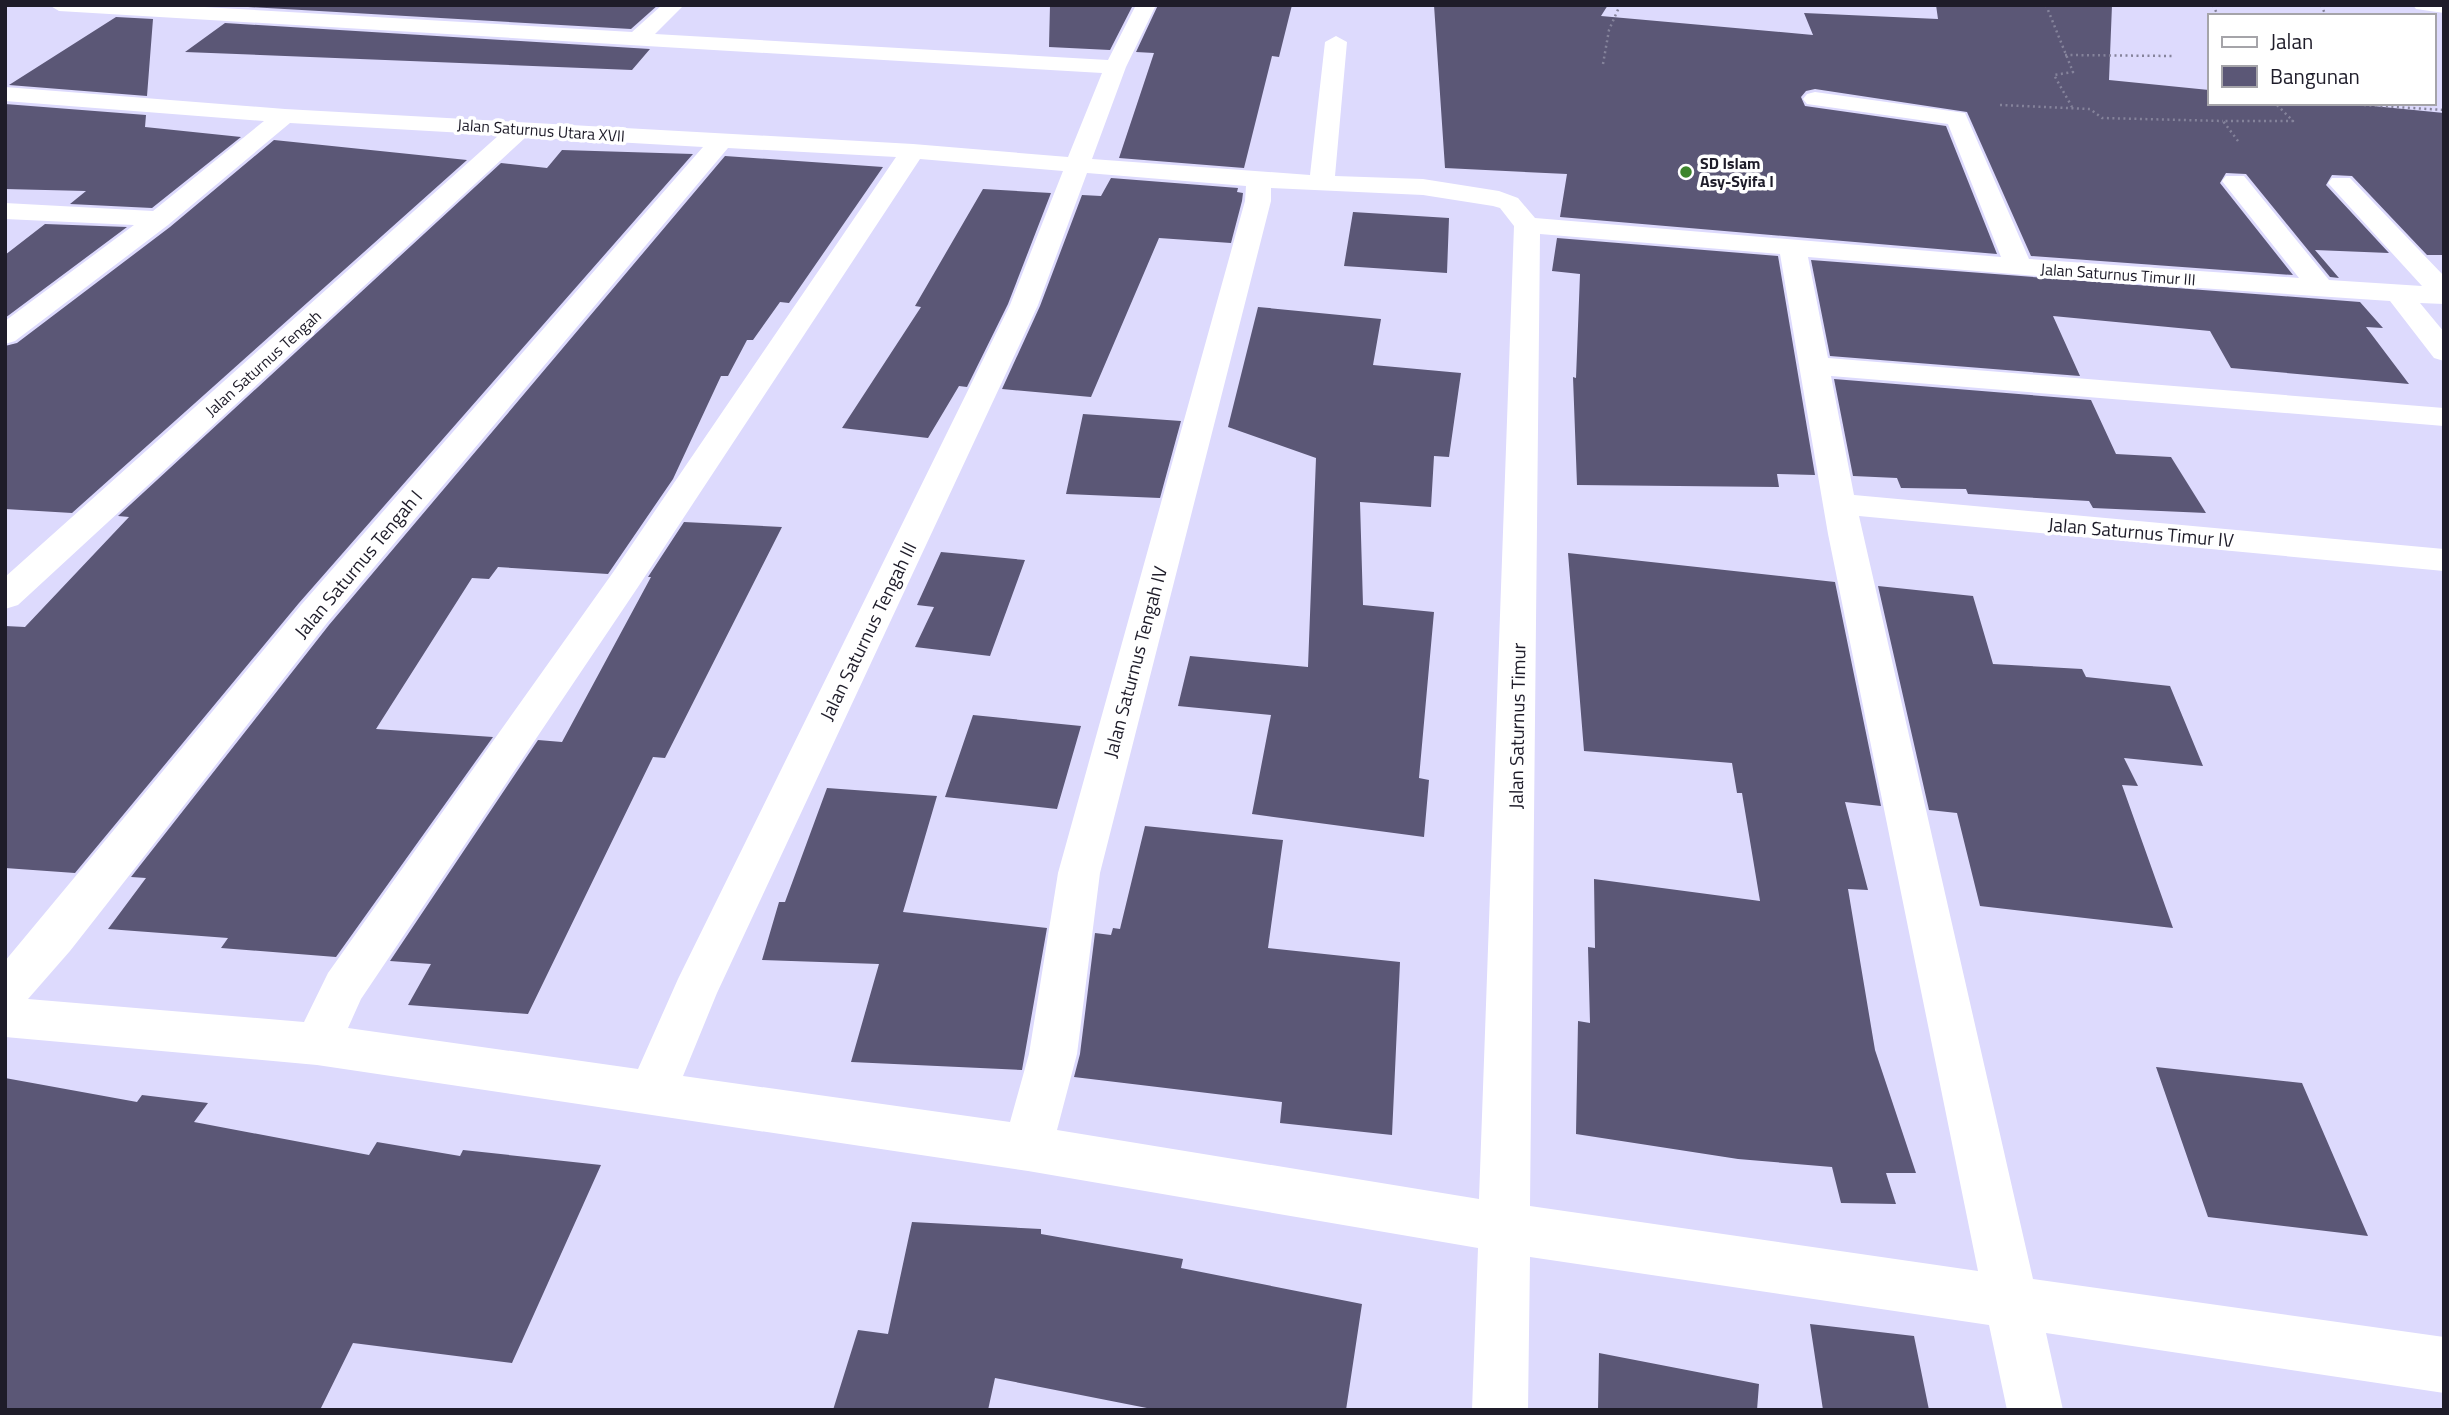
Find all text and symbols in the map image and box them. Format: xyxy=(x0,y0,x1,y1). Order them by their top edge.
legend xyxy=(2208,14,2435,105)
text: Jalan xyxy=(2270,25,2313,57)
text: Bangunan xyxy=(2270,60,2360,92)
street label: Jalan Saturnus Utara XVII xyxy=(456,112,626,148)
place label: SD Islam Asy-Syifa I xyxy=(1700,151,1774,193)
marker: SD Islam Asy-Syifa I xyxy=(1678,164,1694,180)
street label: Jalan Saturnus Timur III xyxy=(2040,257,2196,291)
street label: Jalan Saturnus Tengah xyxy=(199,304,327,422)
street label: Jalan Saturnus Tengah I xyxy=(287,483,429,644)
street label: Jalan Saturnus Timur IV xyxy=(2047,509,2235,554)
street label: Jalan Saturnus Tengah III xyxy=(812,537,923,725)
street label: Jalan Saturnus Tengah IV xyxy=(1095,563,1174,761)
street label: Jalan Saturnus Timur xyxy=(1501,642,1532,809)

